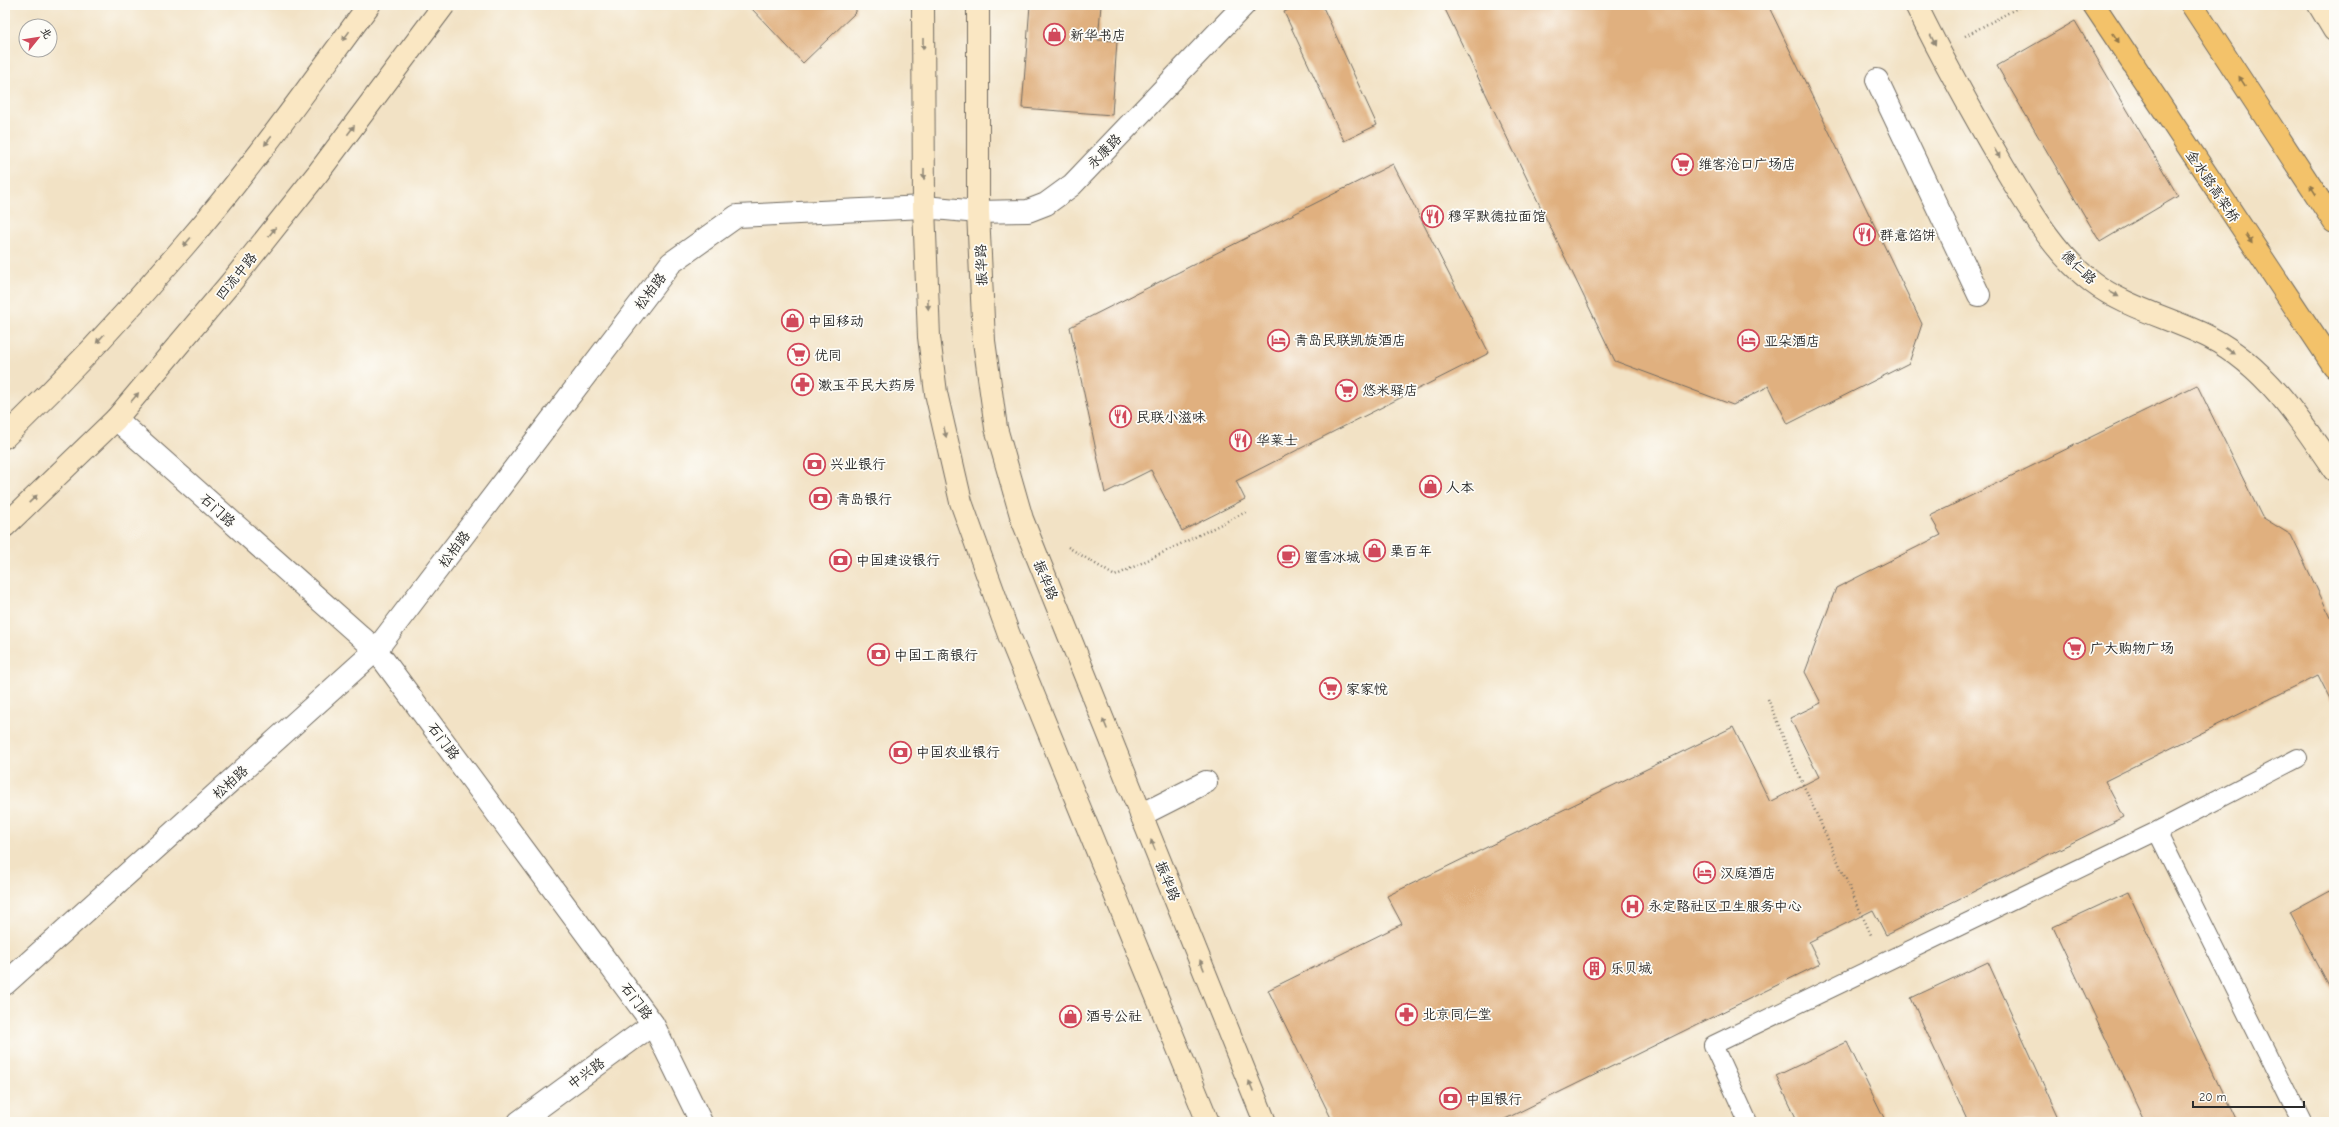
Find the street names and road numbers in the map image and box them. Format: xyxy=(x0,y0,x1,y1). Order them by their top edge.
street label: 永康路 xyxy=(1084,130,1125,172)
street label: 金水路高架桥 xyxy=(2182,147,2243,226)
street label: 振华路 xyxy=(972,244,991,286)
street label: 德仁路 xyxy=(2058,247,2100,288)
street label: 四流中路 xyxy=(212,249,261,303)
street label: 松柏路 xyxy=(631,269,670,313)
street label: 石门路 xyxy=(196,490,239,531)
street label: 松柏路 xyxy=(435,527,474,571)
street label: 振华路 xyxy=(1030,558,1061,603)
street label: 石门路 xyxy=(424,719,463,763)
street label: 松柏路 xyxy=(209,762,252,803)
street label: 振华路 xyxy=(1152,859,1183,904)
street label: 石门路 xyxy=(617,979,656,1023)
street label: 中兴路 xyxy=(564,1054,608,1093)

